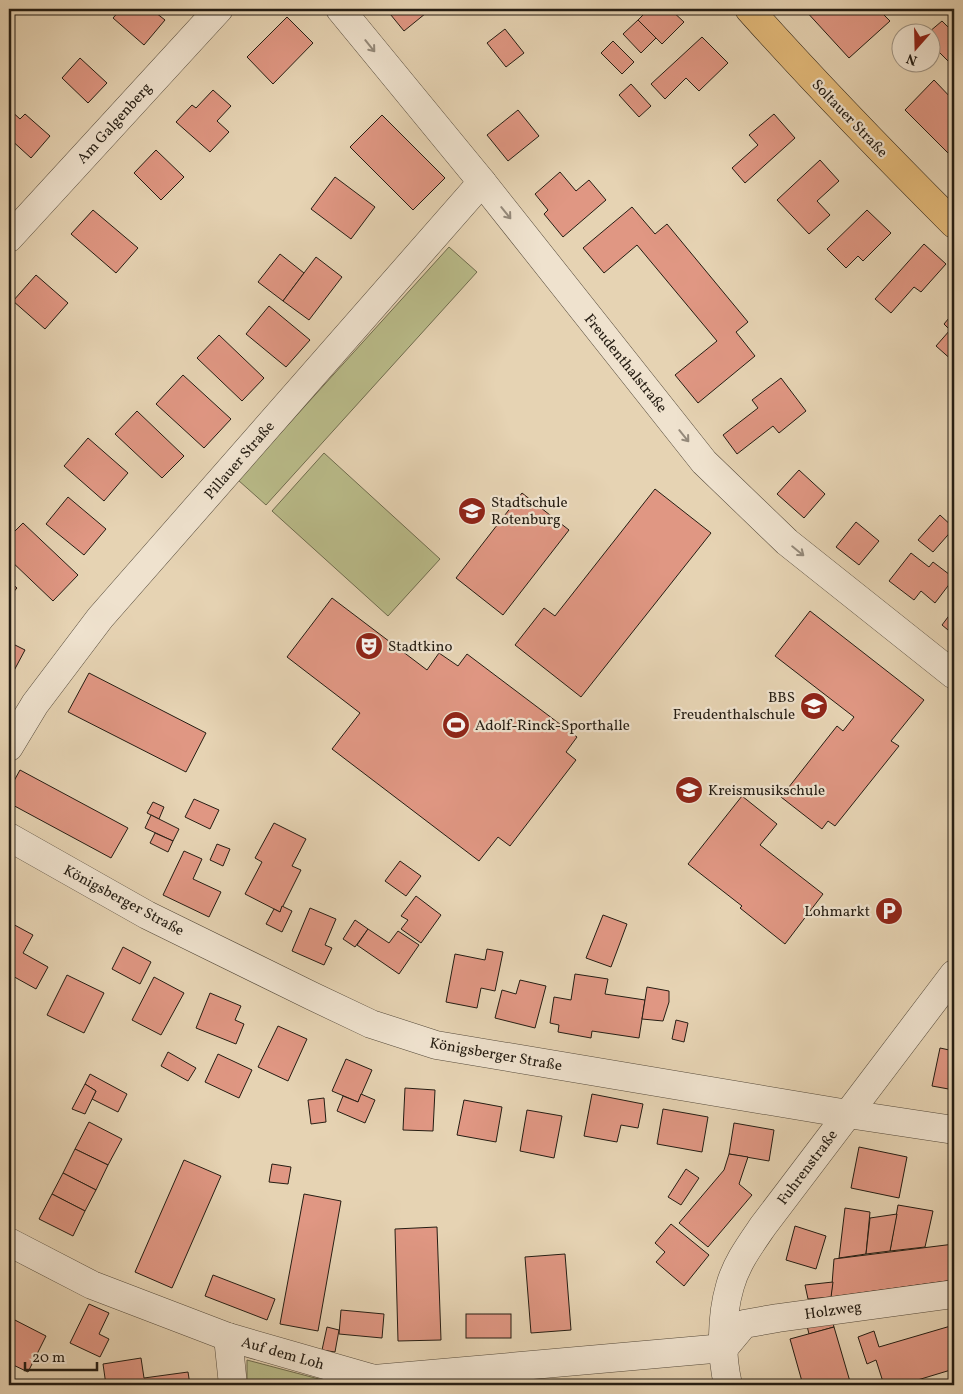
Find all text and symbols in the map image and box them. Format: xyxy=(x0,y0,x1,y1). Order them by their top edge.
north arrow xyxy=(890,22,940,72)
one-way arrow xyxy=(365,40,376,53)
text: N xyxy=(904,48,920,69)
street label: Soltauer Straße xyxy=(806,75,892,163)
street label: Am Galgenberg xyxy=(73,79,158,169)
one-way arrow xyxy=(501,206,512,219)
street label: Freudenthalstraße xyxy=(578,310,671,418)
street label: Pillauer Straße xyxy=(200,417,280,505)
one-way arrow xyxy=(678,429,689,442)
place label: Stadtschule Rotenburg xyxy=(491,493,568,531)
school or university icon: Stadtschule Rotenburg xyxy=(457,496,487,526)
one-way arrow xyxy=(792,545,805,556)
theatre icon: Stadtkino xyxy=(354,631,384,661)
place label: Stadtkino xyxy=(388,637,452,658)
place label: BBS Freudenthalschule xyxy=(673,688,795,726)
school or university icon: BBS Freudenthalschule xyxy=(799,691,829,721)
sports icon: Adolf-Rinck-Sporthalle xyxy=(441,710,471,740)
place label: Adolf-Rinck-Sporthalle xyxy=(475,716,630,737)
school or university icon: Kreismusikschule xyxy=(674,775,704,805)
place label: Kreismusikschule xyxy=(708,781,825,802)
street label: Königsberger Straße xyxy=(59,861,187,942)
parking icon: Lohmarkt xyxy=(874,896,904,926)
place label: Lohmarkt xyxy=(804,902,870,923)
street label: Königsberger Straße xyxy=(428,1033,564,1077)
street label: Fuhrenstraße xyxy=(773,1126,843,1210)
street label: Holzweg xyxy=(803,1297,863,1326)
street label: Auf dem Loh xyxy=(239,1333,327,1376)
scale bar xyxy=(25,1339,98,1371)
text: 20 m xyxy=(32,1348,65,1369)

